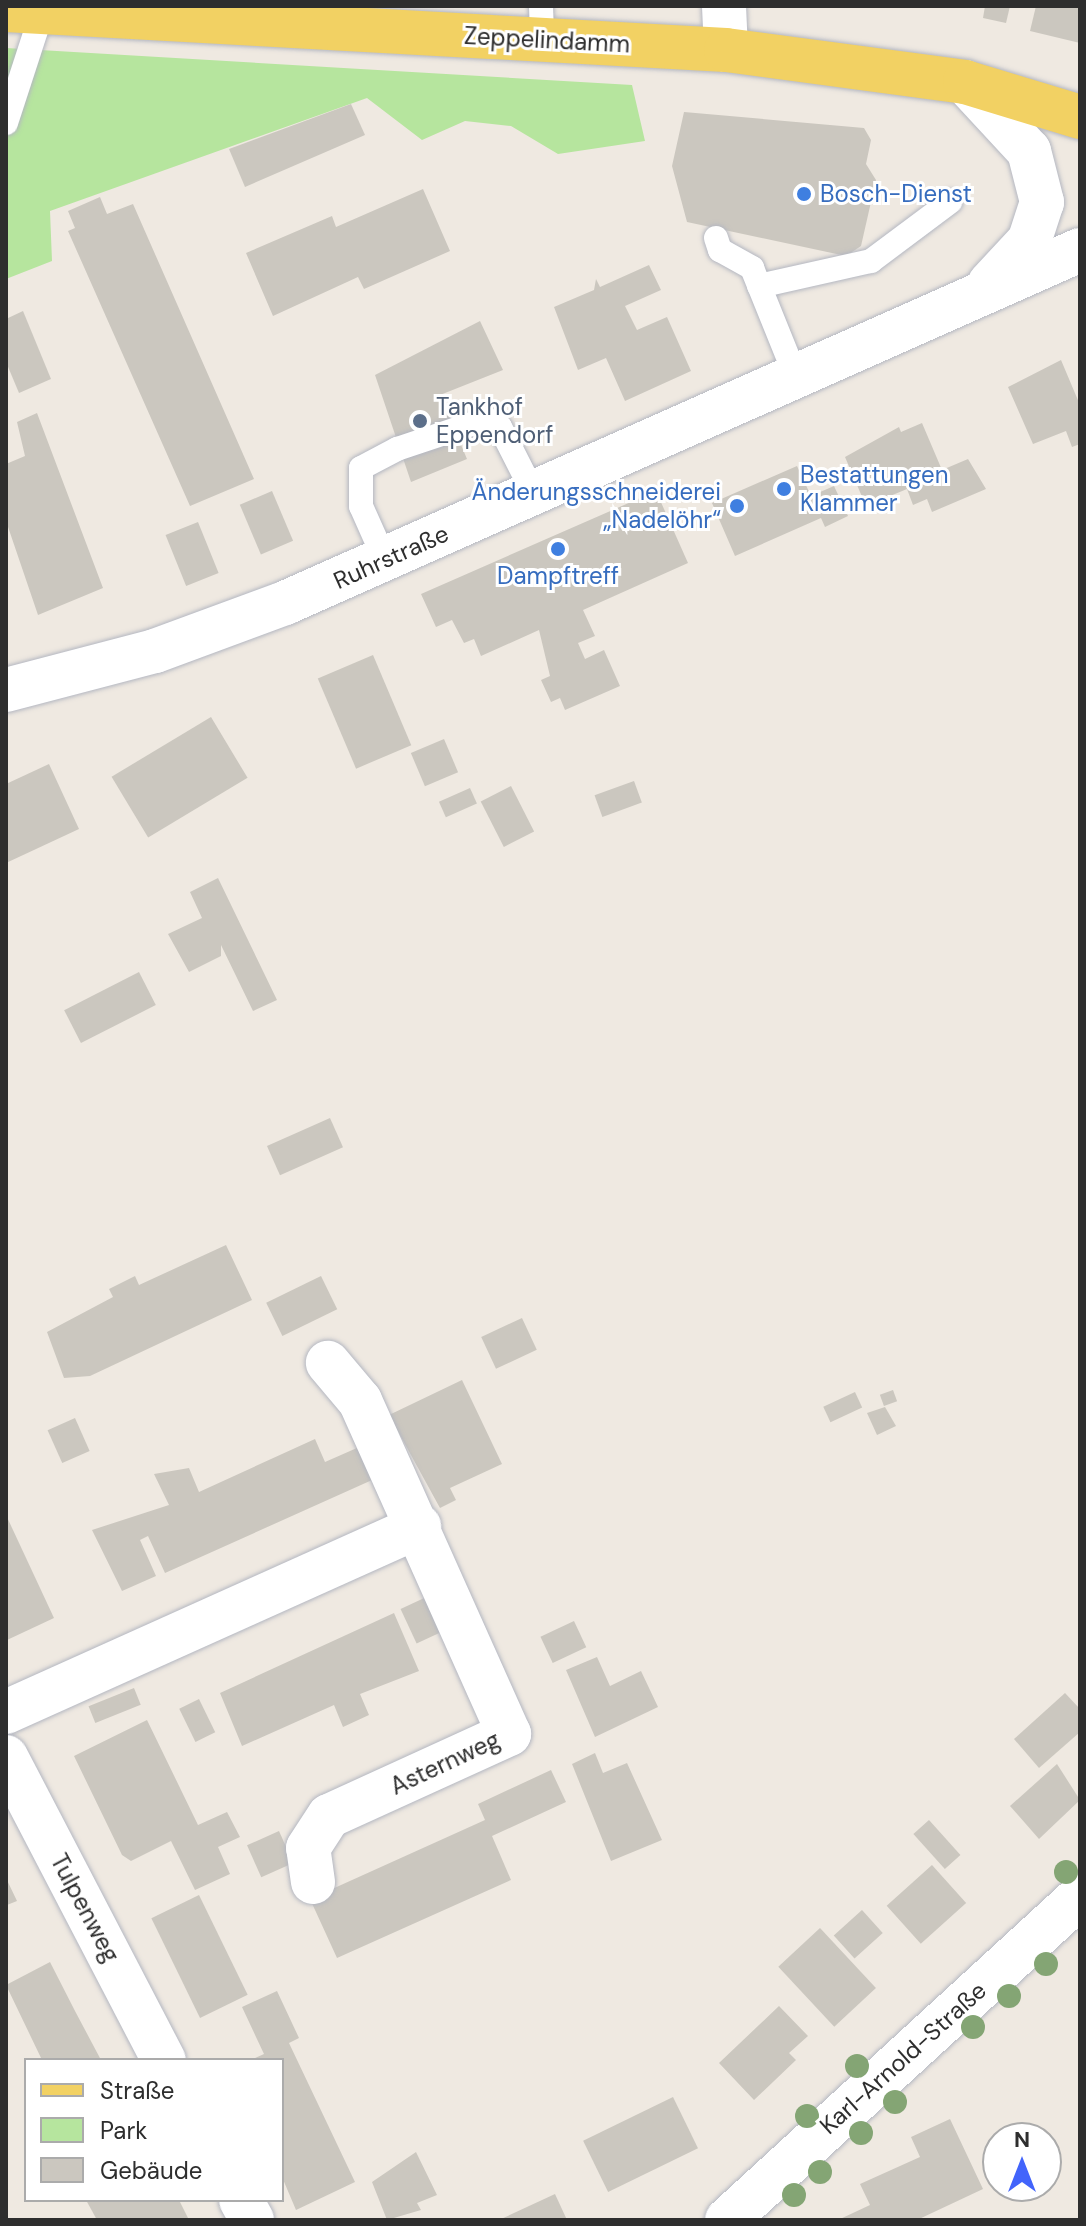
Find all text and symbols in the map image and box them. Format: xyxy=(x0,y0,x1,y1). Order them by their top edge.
street label: Zeppelindamm xyxy=(463,21,631,59)
place label: Bosch-Dienst xyxy=(820,180,972,208)
marker: Bosch-Dienst xyxy=(795,185,813,203)
place label: Tankhof Eppendorf xyxy=(436,393,553,449)
marker: Tankhof Eppendorf xyxy=(411,412,429,430)
place label: Bestattungen Klammer xyxy=(800,461,948,517)
place label: Änderungsschneiderei „Nadelöhr“ xyxy=(472,478,721,534)
marker: Bestattungen Klammer xyxy=(775,480,793,498)
marker: Änderungsschneiderei „Nadelöhr“ xyxy=(728,497,746,515)
street label: Ruhrstraße xyxy=(329,519,453,595)
marker: Dampftreff xyxy=(549,540,567,558)
place label: Dampftreff xyxy=(497,562,619,590)
street label: Asternweg xyxy=(386,1725,504,1801)
street label: Tulpenweg xyxy=(44,1849,126,1967)
street label: Karl-Arnold-Straße xyxy=(814,1976,992,2140)
legend xyxy=(24,2058,284,2202)
text: Straße xyxy=(100,2075,174,2106)
text: Park xyxy=(100,2115,147,2146)
north arrow xyxy=(982,2122,1062,2202)
text: N xyxy=(1014,2125,1030,2154)
text: Gebäude xyxy=(100,2155,202,2186)

